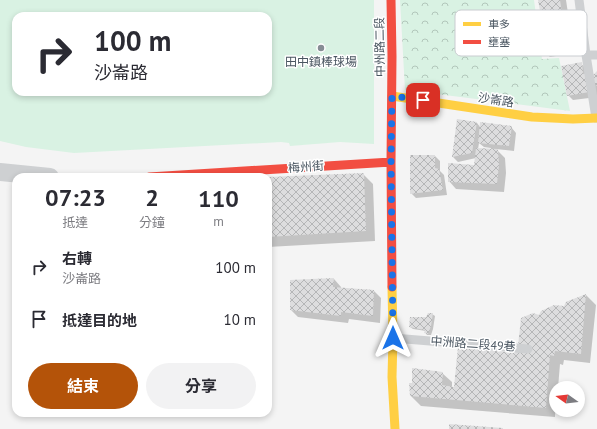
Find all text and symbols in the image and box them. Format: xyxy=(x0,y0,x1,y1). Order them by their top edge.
legend xyxy=(455,10,587,56)
street label: 中州路二段 xyxy=(371,17,388,77)
text: 車多 xyxy=(488,17,510,31)
text: 100 m xyxy=(94,22,171,59)
icon: right xyxy=(28,28,80,80)
text: 壅塞 xyxy=(488,35,510,49)
marker: 田中鎮棒球場 xyxy=(316,43,326,53)
place label: 田中鎮棒球場 xyxy=(285,54,357,69)
text: 沙崙路 xyxy=(94,61,148,84)
pin xyxy=(406,83,440,117)
icon: arrive xyxy=(412,89,434,111)
street label: 沙崙路 xyxy=(477,89,515,110)
street label: 梅州街 xyxy=(287,158,324,175)
text: 07:23 xyxy=(45,182,106,213)
text: 2 xyxy=(145,182,159,213)
text: 110 xyxy=(198,183,239,214)
text: m xyxy=(213,213,224,230)
text: 抵達 xyxy=(63,214,89,231)
text: 分鐘 xyxy=(139,214,165,231)
text: 右轉 xyxy=(62,249,92,268)
icon: right xyxy=(28,256,50,278)
text: 100 m xyxy=(215,258,256,277)
text: 沙崙路 xyxy=(62,270,101,287)
icon: arrive xyxy=(28,308,50,330)
text: 10 m xyxy=(223,310,256,329)
text: 抵達目的地 xyxy=(62,311,137,330)
position arrow xyxy=(372,317,414,359)
street label: 中洲路二段49巷 xyxy=(430,333,516,354)
button: 結束 xyxy=(28,363,138,409)
button: 分享 xyxy=(146,363,256,409)
north arrow xyxy=(549,381,585,417)
map controls xyxy=(549,381,585,417)

